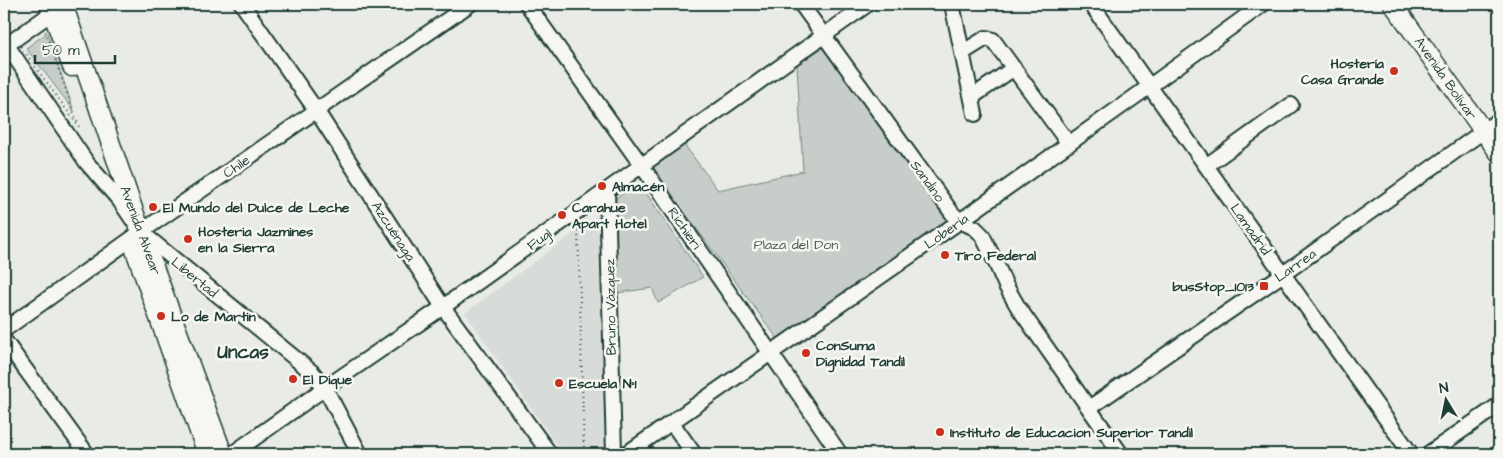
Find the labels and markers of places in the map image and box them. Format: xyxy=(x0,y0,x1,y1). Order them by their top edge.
place label: Hostería Casa Grande xyxy=(1301,54,1385,90)
marker: Hostería Casa Grande xyxy=(1388,65,1400,77)
place label: Almacén xyxy=(612,177,665,197)
marker: Almacén xyxy=(596,180,608,192)
place label: El Mundo del Dulce de Leche xyxy=(163,198,350,218)
place label: Carahue Apart Hotel xyxy=(572,198,647,234)
marker: El Mundo del Dulce de Leche xyxy=(147,201,159,213)
marker: Carahue Apart Hotel xyxy=(556,209,568,221)
place label: Hosteria Jazmines en la Sierra xyxy=(198,222,313,258)
marker: Hosteria Jazmines en la Sierra xyxy=(182,233,194,245)
place label: Tiro Federal xyxy=(954,246,1037,266)
marker: Tiro Federal xyxy=(939,249,951,261)
place label: busStop_1013 xyxy=(1173,277,1255,297)
marker: busStop_1013 xyxy=(1258,280,1270,292)
place label: Lo de Martin xyxy=(171,307,256,327)
marker: Lo de Martin xyxy=(155,310,167,322)
place label: ConSuma Dignidad Tandil xyxy=(816,336,906,373)
marker: ConSuma Dignidad Tandil xyxy=(800,347,812,359)
place label: El Dique xyxy=(303,370,353,390)
marker: El Dique xyxy=(287,373,299,385)
place label: Escuela N°1 xyxy=(569,374,637,394)
marker: Escuela N°1 xyxy=(553,377,565,389)
place label: Instituto de Educacion Superior Tandil xyxy=(950,423,1194,443)
marker: Instituto de Educacion Superior Tandil xyxy=(934,426,946,438)

